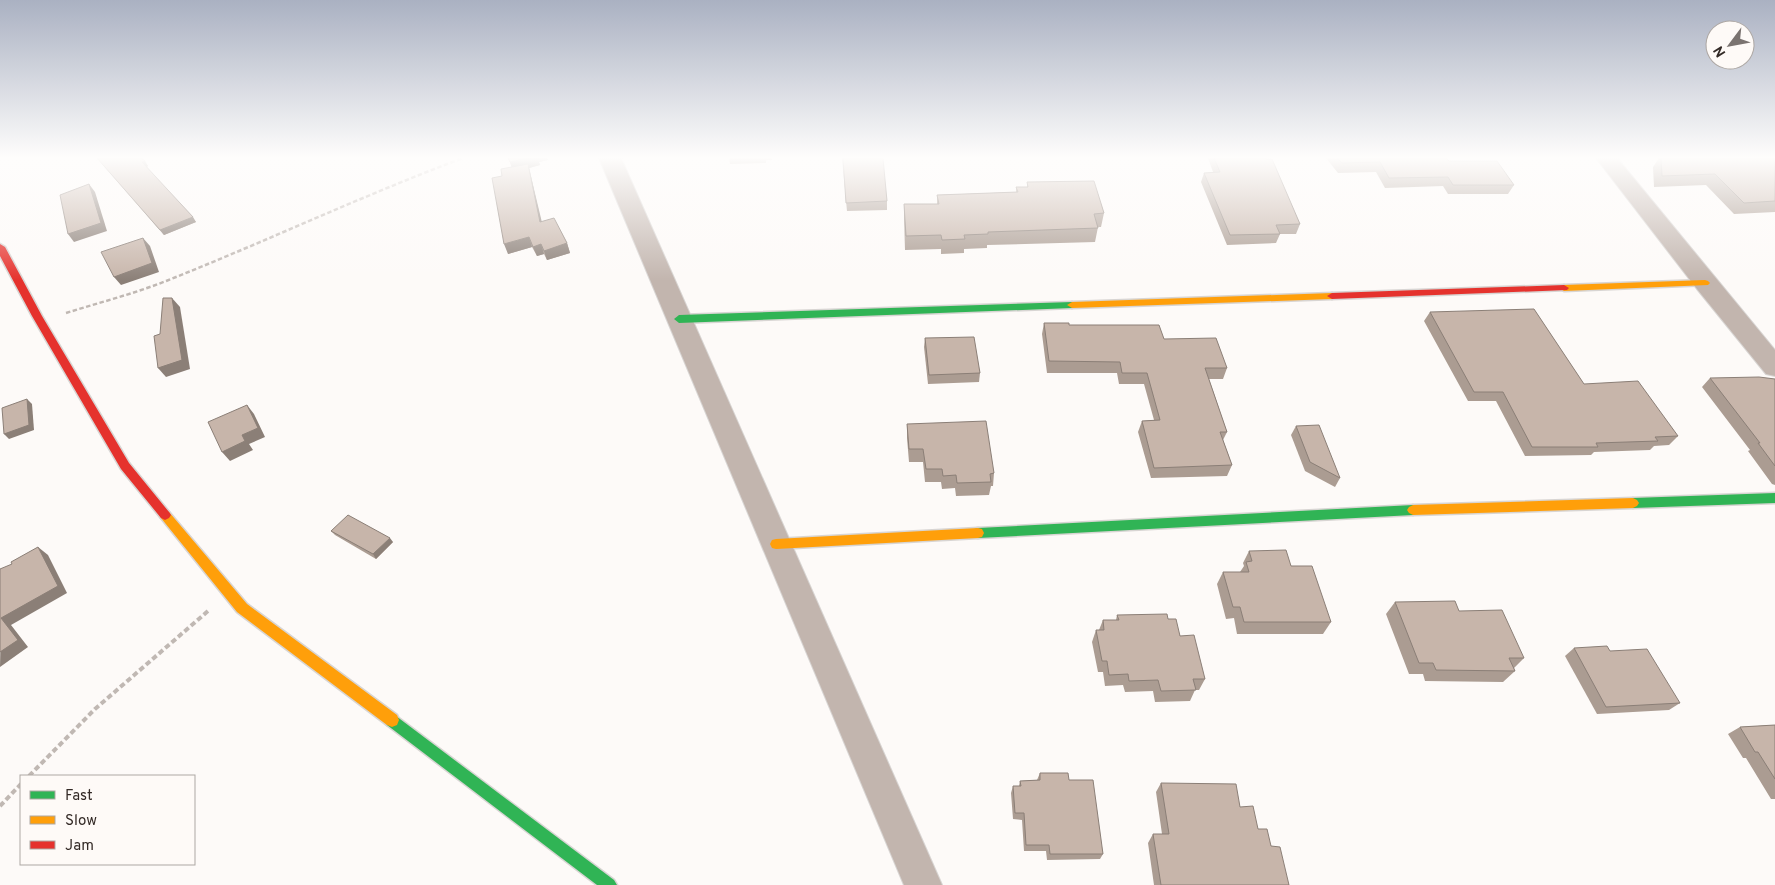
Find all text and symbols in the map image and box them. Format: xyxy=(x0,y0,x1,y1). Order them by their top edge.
north arrow xyxy=(1705,20,1755,70)
text: N xyxy=(1710,42,1730,60)
legend xyxy=(20,775,195,865)
text: Fast xyxy=(65,787,93,806)
text: Slow xyxy=(65,812,97,831)
text: Jam xyxy=(65,837,94,856)

